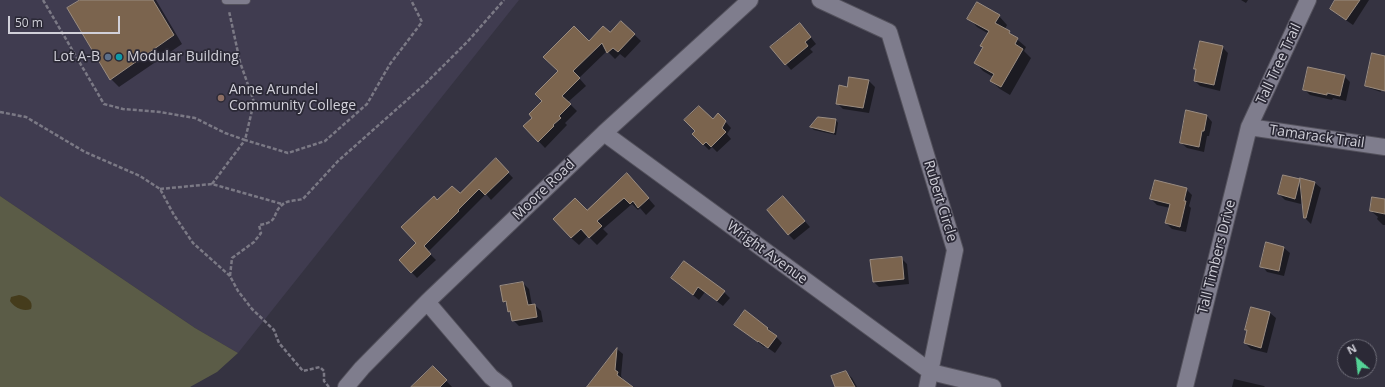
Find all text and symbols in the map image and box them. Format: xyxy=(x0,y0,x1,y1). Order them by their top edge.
scale bar xyxy=(10,8,122,34)
text: 50 m xyxy=(15,14,43,31)
street label: Tall Tree Trail xyxy=(1253,21,1305,107)
place label: Lot A-B xyxy=(53,49,100,65)
place label: Modular Building xyxy=(127,49,239,65)
marker: Lot A-B xyxy=(103,52,113,62)
marker: Modular Building xyxy=(114,52,124,62)
place label: Anne Arundel Community College xyxy=(229,82,356,114)
marker: Anne Arundel Community College xyxy=(216,93,226,103)
street label: Tamarack Trail xyxy=(1268,122,1366,152)
street label: Moore Road xyxy=(509,156,579,224)
street label: Rubert Circle xyxy=(920,158,960,244)
street label: Tall Timbers Drive xyxy=(1195,198,1239,316)
street label: Wright Avenue xyxy=(723,218,811,288)
north arrow xyxy=(1337,339,1377,379)
text: N xyxy=(1344,340,1359,358)

